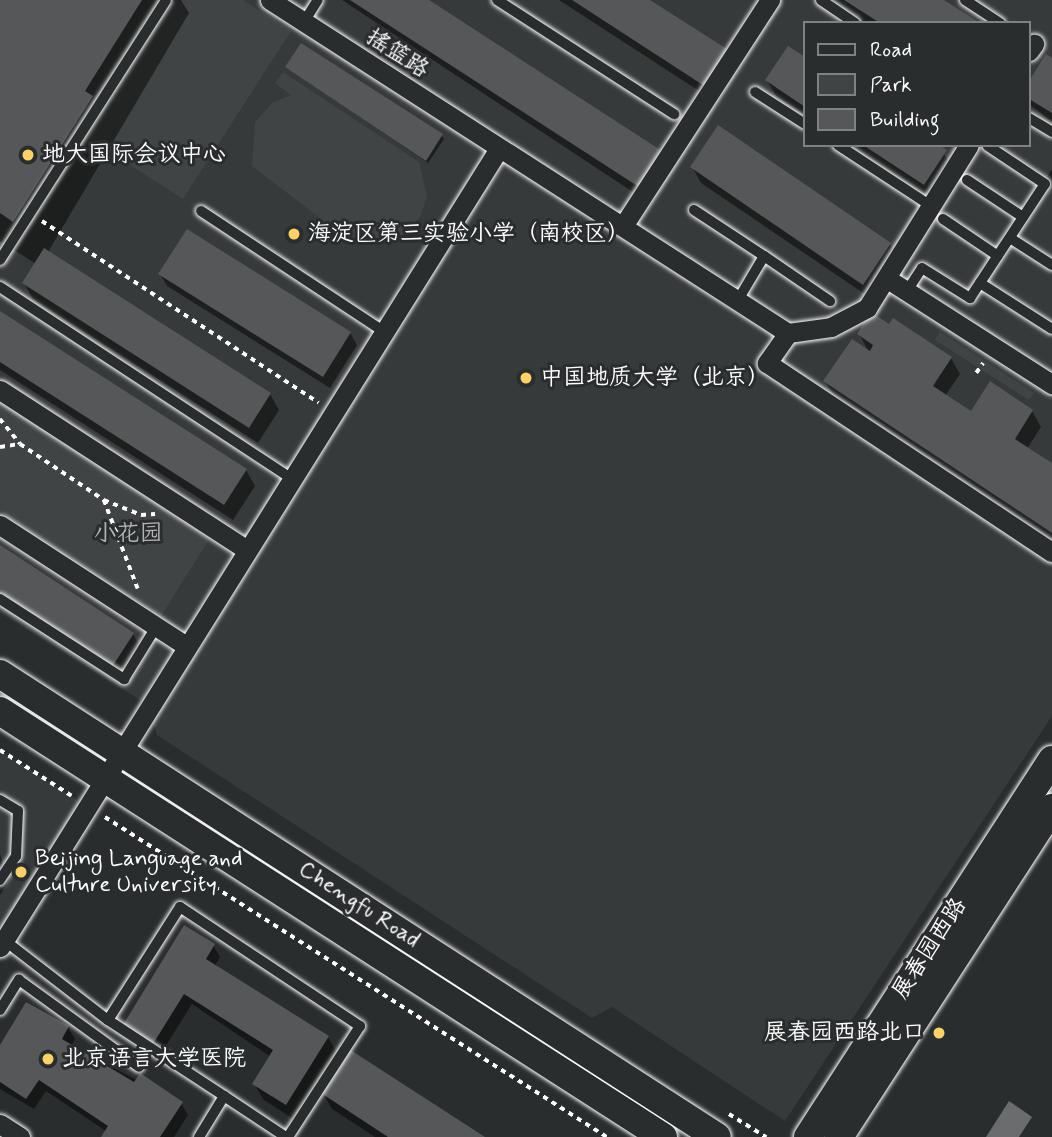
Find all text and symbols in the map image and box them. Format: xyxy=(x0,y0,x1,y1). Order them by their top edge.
legend xyxy=(804,21,1031,147)
street label: 摇篮路 xyxy=(361,24,433,84)
text: Road xyxy=(870,36,912,64)
text: Park xyxy=(870,71,912,99)
text: Building xyxy=(870,106,940,134)
place label: 地大国际会议中心 xyxy=(42,141,226,169)
marker: 地大国际会议中心 xyxy=(20,147,36,163)
place label: 海淀区第三实验小学（南校区） xyxy=(308,220,630,248)
marker: 海淀区第三实验小学（南校区） xyxy=(286,226,302,242)
place label: 中国地质大学（北京） xyxy=(540,364,770,392)
marker: 中国地质大学（北京） xyxy=(518,370,534,386)
park label: 小花园 xyxy=(94,520,162,548)
place label: Beijing Language and Culture University xyxy=(35,845,243,899)
street label: Chengfu Road xyxy=(294,856,424,954)
marker: Beijing Language and Culture University xyxy=(13,864,29,880)
street label: 展春园西路 xyxy=(887,893,973,1005)
place label: 展春园西路北口 xyxy=(764,1019,925,1047)
marker: 展春园西路北口 xyxy=(931,1025,947,1041)
place label: 北京语言大学医院 xyxy=(62,1045,246,1073)
marker: 北京语言大学医院 xyxy=(40,1051,56,1067)

